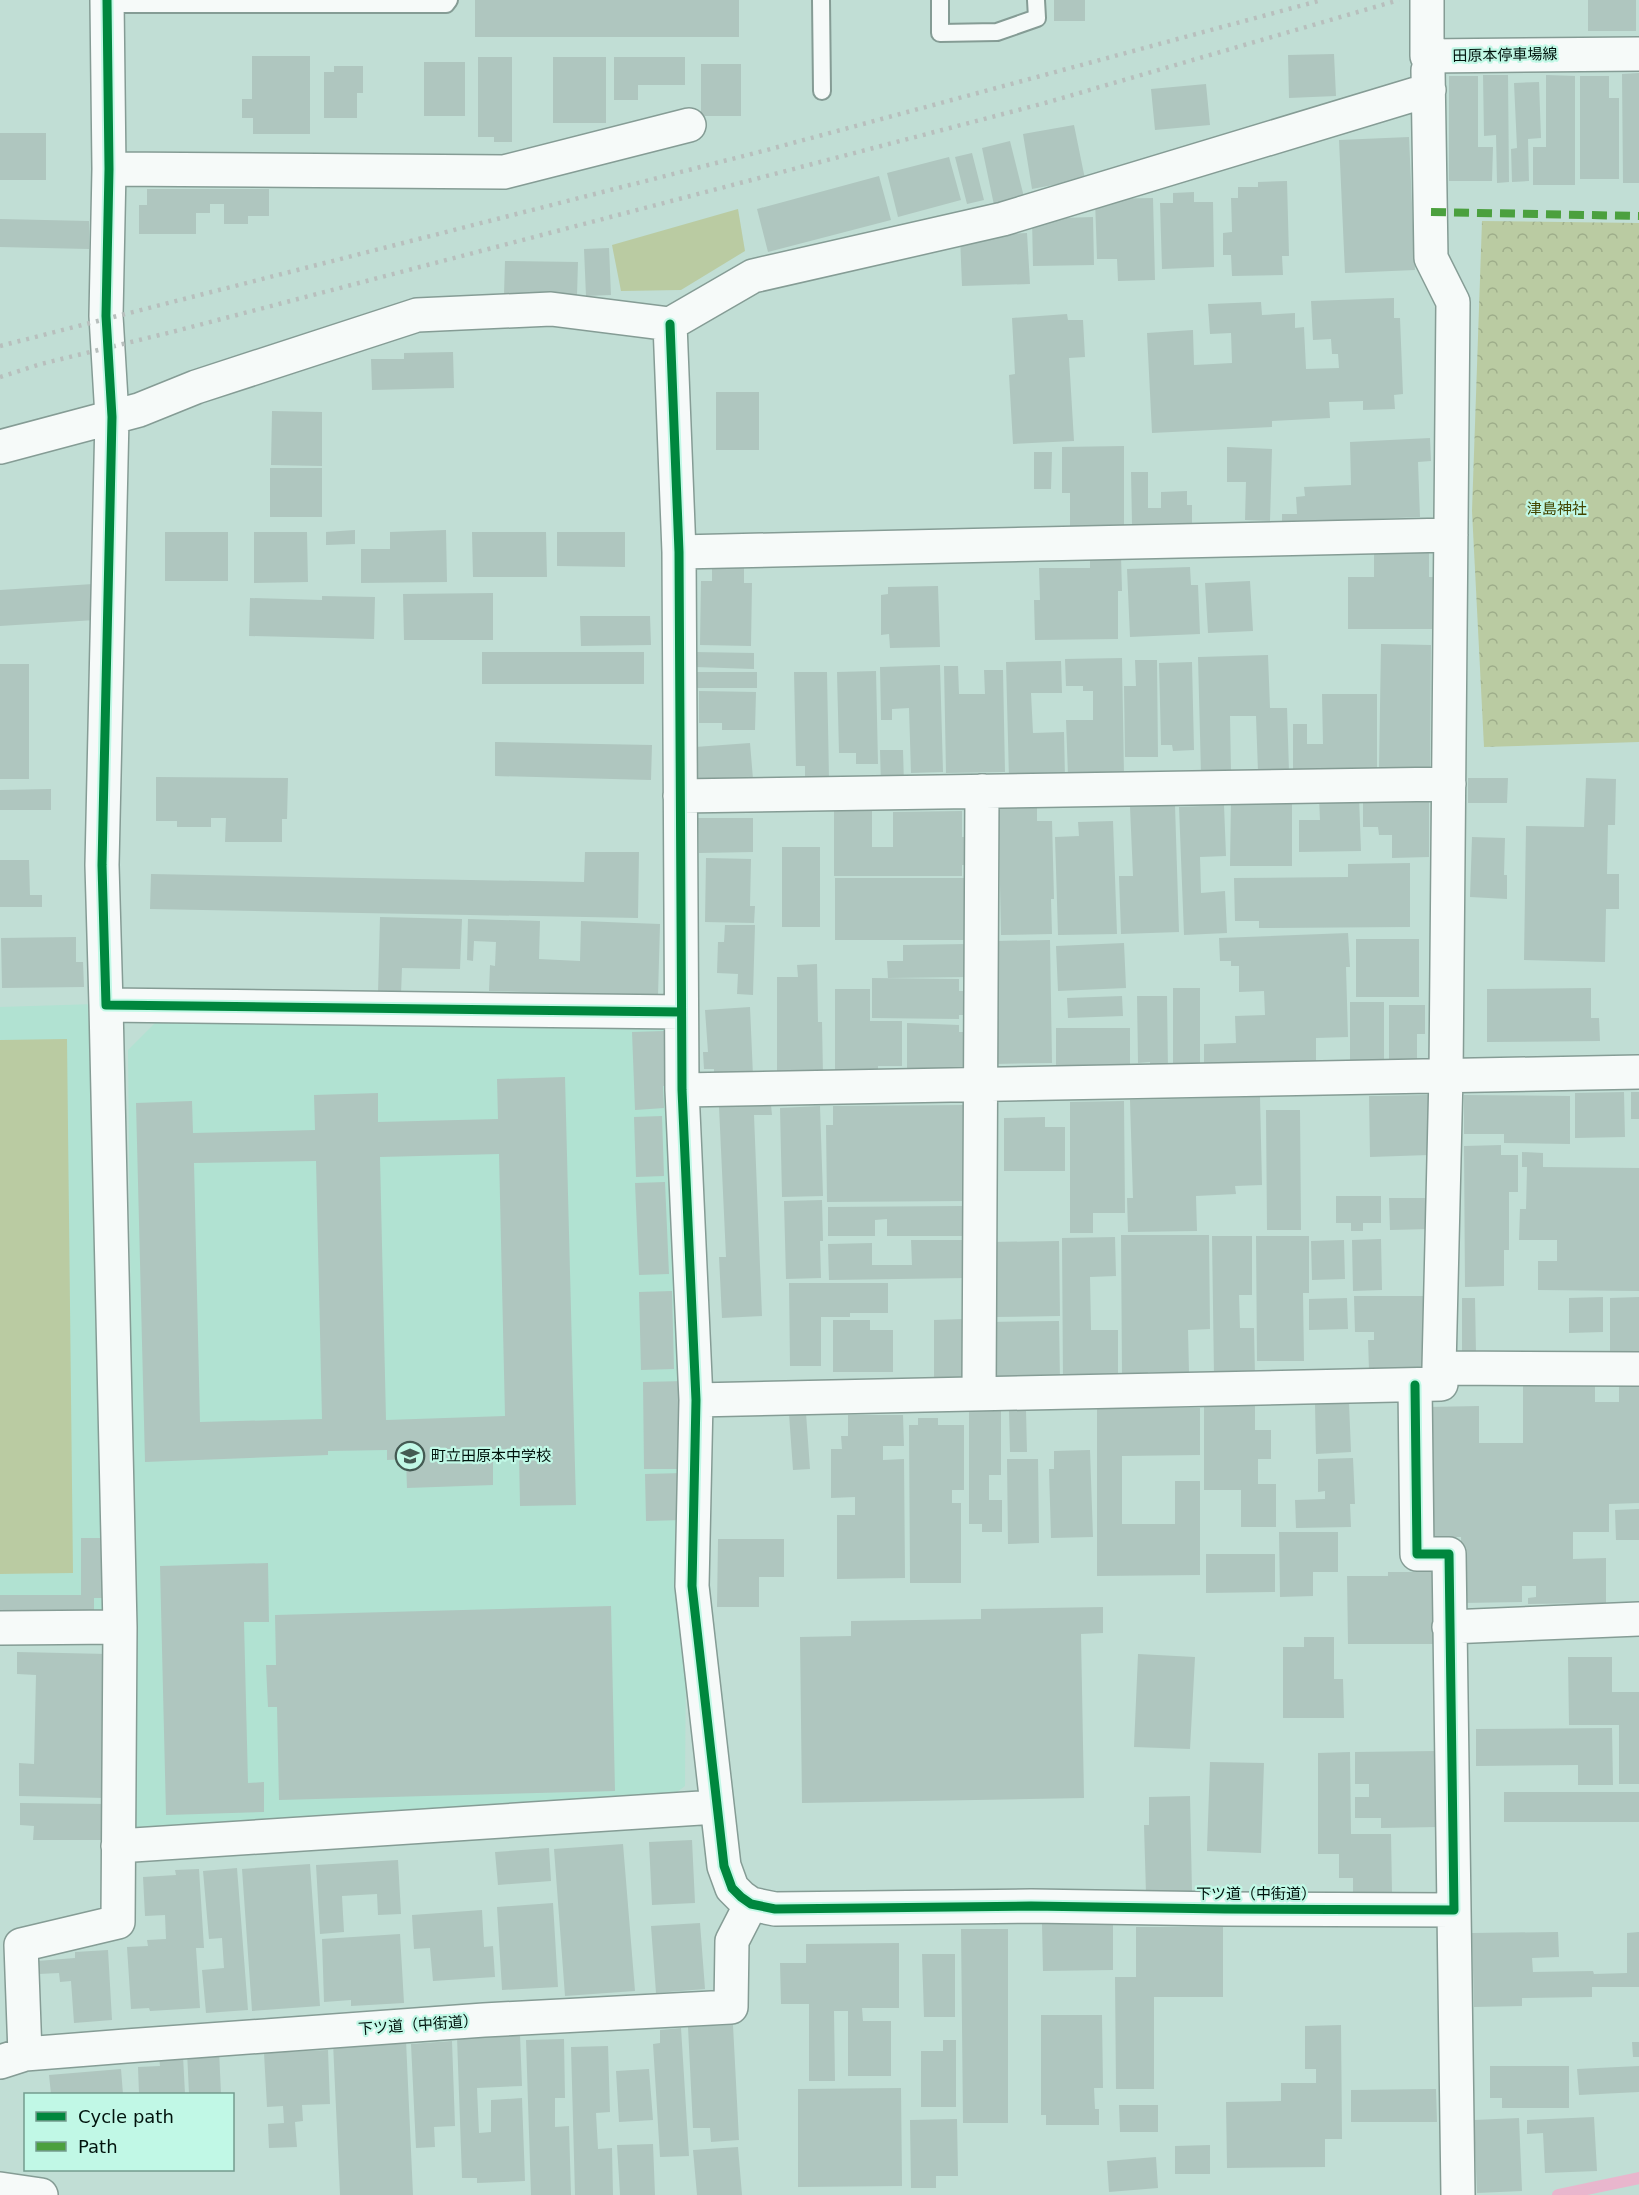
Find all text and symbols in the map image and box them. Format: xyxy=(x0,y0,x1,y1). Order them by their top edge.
street label: 田原本停車場線 xyxy=(1452,45,1558,65)
park label: 津島神社 xyxy=(1527,500,1587,518)
school or university icon: 町立田原本中学校 xyxy=(394,1440,426,1472)
place label: 町立田原本中学校 xyxy=(431,1447,551,1465)
street label: 下ツ道（中街道） xyxy=(1196,1885,1316,1903)
street label: 下ツ道（中街道） xyxy=(358,2012,478,2038)
legend xyxy=(24,2093,234,2171)
text: Cycle path xyxy=(78,2106,174,2127)
text: Path xyxy=(78,2136,118,2157)

